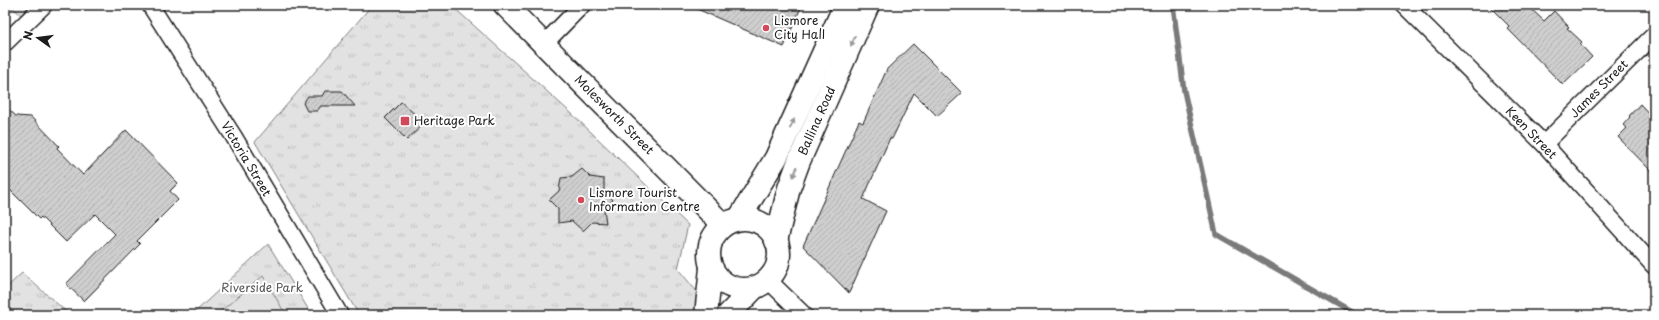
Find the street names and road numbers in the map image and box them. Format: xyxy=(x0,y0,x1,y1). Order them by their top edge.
street label: James Street xyxy=(1565,55,1632,121)
street label: Molesworth Street xyxy=(571,70,659,158)
street label: Ballina Road xyxy=(793,83,839,158)
street label: Keen Street xyxy=(1502,102,1562,163)
street label: Victoria Street xyxy=(217,118,276,200)

